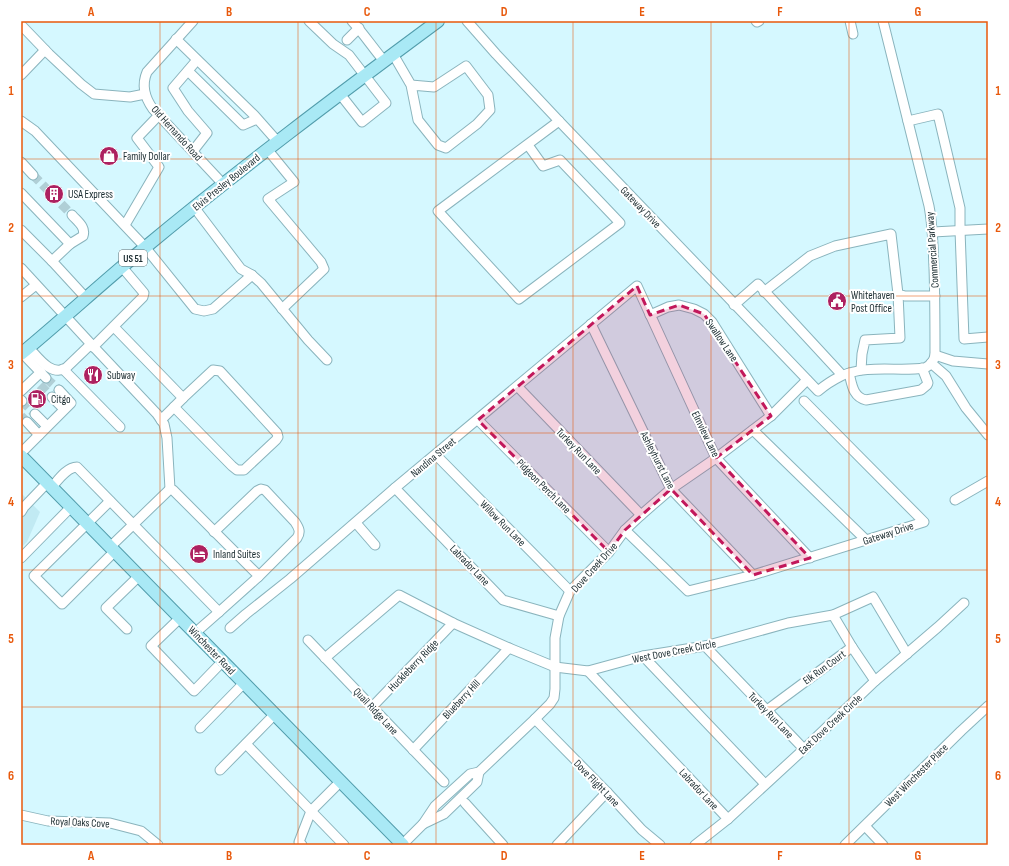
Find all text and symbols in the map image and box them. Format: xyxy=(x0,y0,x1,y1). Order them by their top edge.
text: A xyxy=(87,4,95,20)
text: B xyxy=(226,4,232,20)
text: C xyxy=(364,4,371,20)
text: D xyxy=(501,4,508,20)
text: E xyxy=(639,4,645,20)
text: F xyxy=(777,4,783,20)
text: G xyxy=(915,4,922,20)
text: 1 xyxy=(8,83,14,99)
text: 1 xyxy=(995,83,1001,99)
street label: Old Hernando Road xyxy=(148,103,205,164)
shop icon: Family Dollar xyxy=(98,145,120,167)
place label: Family Dollar xyxy=(123,150,170,163)
street label: Elvis Presley Boulevard xyxy=(190,151,263,214)
building icon: USA Express xyxy=(43,183,65,205)
street label: Gateway Drive xyxy=(618,184,664,231)
place label: USA Express xyxy=(68,188,113,201)
street label: Commercial Parkway xyxy=(923,211,942,289)
text: 2 xyxy=(8,220,14,236)
text: 2 xyxy=(995,220,1001,236)
road number: US 51 xyxy=(119,250,147,266)
place label: Whitehaven Post Office xyxy=(851,289,895,315)
public building icon: Whitehaven Post Office xyxy=(826,290,848,312)
street label: Swallow Lane xyxy=(703,316,741,364)
text: 3 xyxy=(8,357,14,373)
text: 3 xyxy=(995,357,1001,373)
restaurant icon: Subway xyxy=(82,364,104,386)
place label: Subway xyxy=(107,369,136,382)
fuel station icon: Citgo xyxy=(26,388,48,410)
place label: Citgo xyxy=(51,393,71,406)
street label: Elmview Lane xyxy=(689,409,722,459)
street label: Turkey Run Lane xyxy=(553,425,604,477)
street label: Ashleyhurst Lane xyxy=(637,428,678,491)
street label: Nandina Street xyxy=(408,434,459,480)
street label: Pidgeon Perch Lane xyxy=(514,457,573,516)
text: 4 xyxy=(8,494,14,510)
text: 4 xyxy=(995,494,1001,510)
street label: Willow Run Lane xyxy=(477,498,528,549)
street label: Gateway Drive xyxy=(861,519,915,548)
street label: Dove Creek Drive xyxy=(569,540,620,595)
street label: Labrador Lane xyxy=(447,542,492,588)
hotel icon: Inland Suites xyxy=(188,543,210,565)
place label: Inland Suites xyxy=(213,548,260,561)
street label: Winchester Road xyxy=(185,623,238,678)
text: 5 xyxy=(8,631,14,647)
text: 5 xyxy=(995,631,1001,647)
street label: Huckleberry Ridge xyxy=(385,637,441,694)
street label: West Dove Creek Circle xyxy=(631,637,717,666)
street label: Elk Run Court xyxy=(800,647,849,687)
street label: Blueberry Hill xyxy=(440,677,483,722)
street label: Quail Ridge Lane xyxy=(351,685,401,738)
street label: Turkey Run Lane xyxy=(745,689,796,741)
street label: East Dove Creek Circle xyxy=(796,692,865,757)
street label: West Winchester Place xyxy=(882,741,951,810)
street label: Dove Flight Lane xyxy=(571,757,622,810)
street label: Labrador Lane xyxy=(676,766,721,813)
text: 6 xyxy=(8,768,14,784)
text: 6 xyxy=(995,768,1001,784)
street label: Royal Oaks Cove xyxy=(50,814,110,831)
text: A xyxy=(87,848,95,864)
text: B xyxy=(226,848,232,864)
text: C xyxy=(364,848,371,864)
text: D xyxy=(501,848,508,864)
text: E xyxy=(639,848,645,864)
text: F xyxy=(777,848,783,864)
text: G xyxy=(915,848,922,864)

